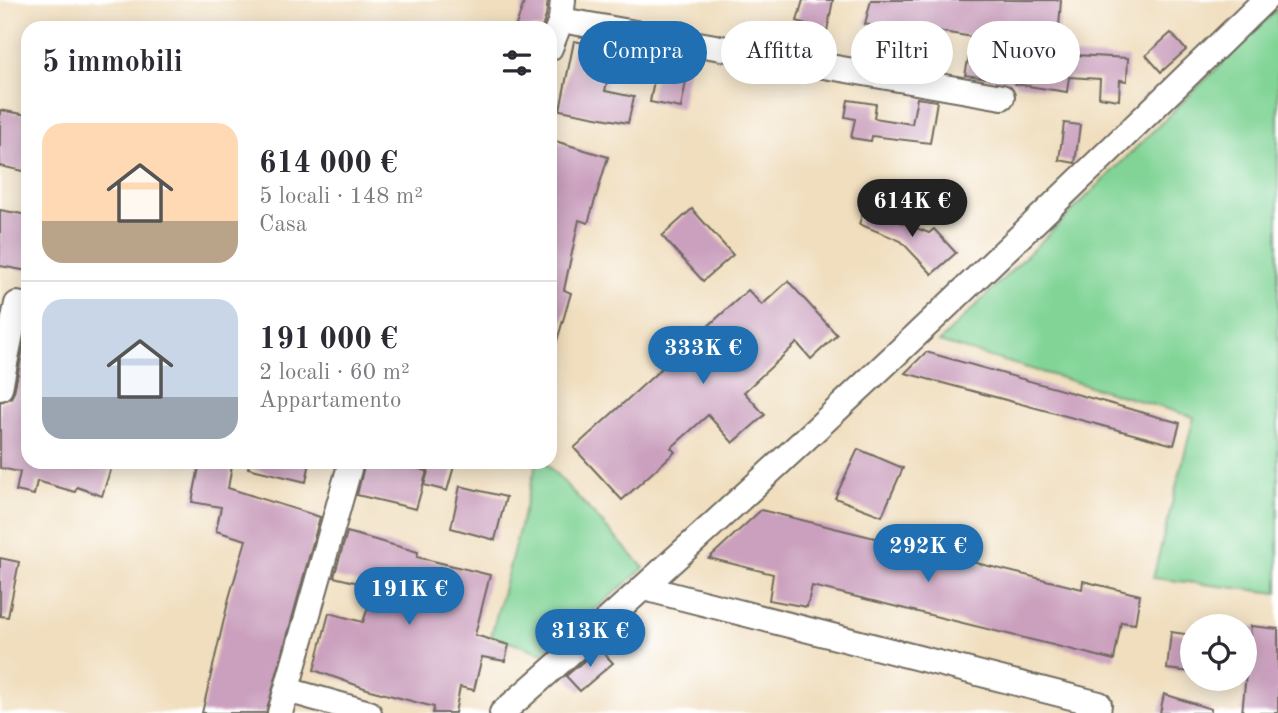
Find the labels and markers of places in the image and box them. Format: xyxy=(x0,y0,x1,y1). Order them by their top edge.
pin: 614K € xyxy=(855,180,969,239)
pin: 333K € xyxy=(646,326,760,386)
pin: 292K € xyxy=(871,524,985,584)
pin: 191K € xyxy=(352,568,466,627)
pin: 313K € xyxy=(533,610,647,669)

